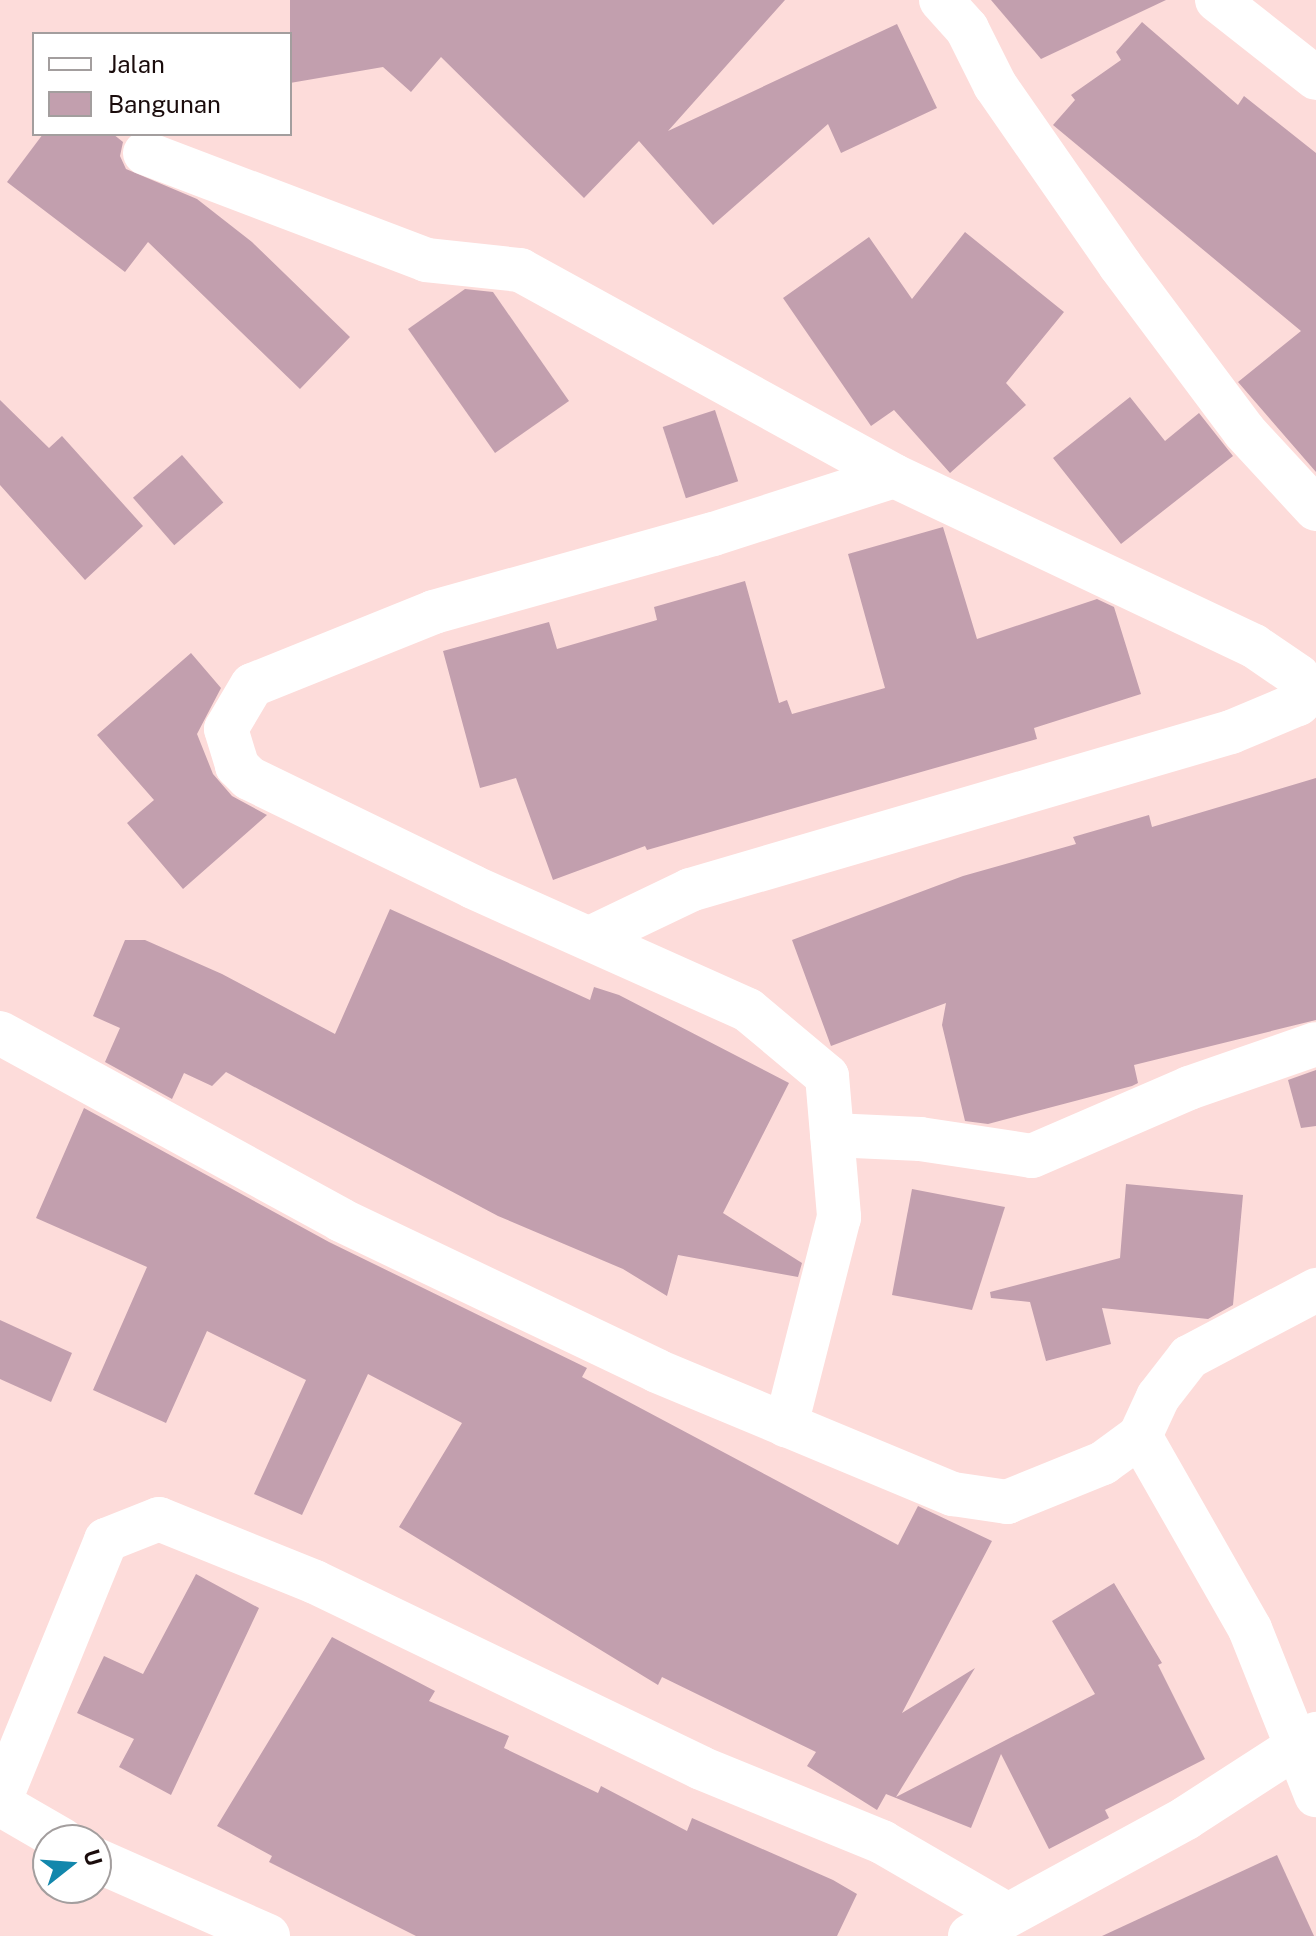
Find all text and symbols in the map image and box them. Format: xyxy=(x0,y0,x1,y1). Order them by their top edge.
legend xyxy=(32,32,292,136)
text: Jalan xyxy=(108,50,165,78)
text: Bangunan xyxy=(108,90,221,118)
north arrow xyxy=(32,1824,112,1904)
text: U xyxy=(78,1846,108,1869)

